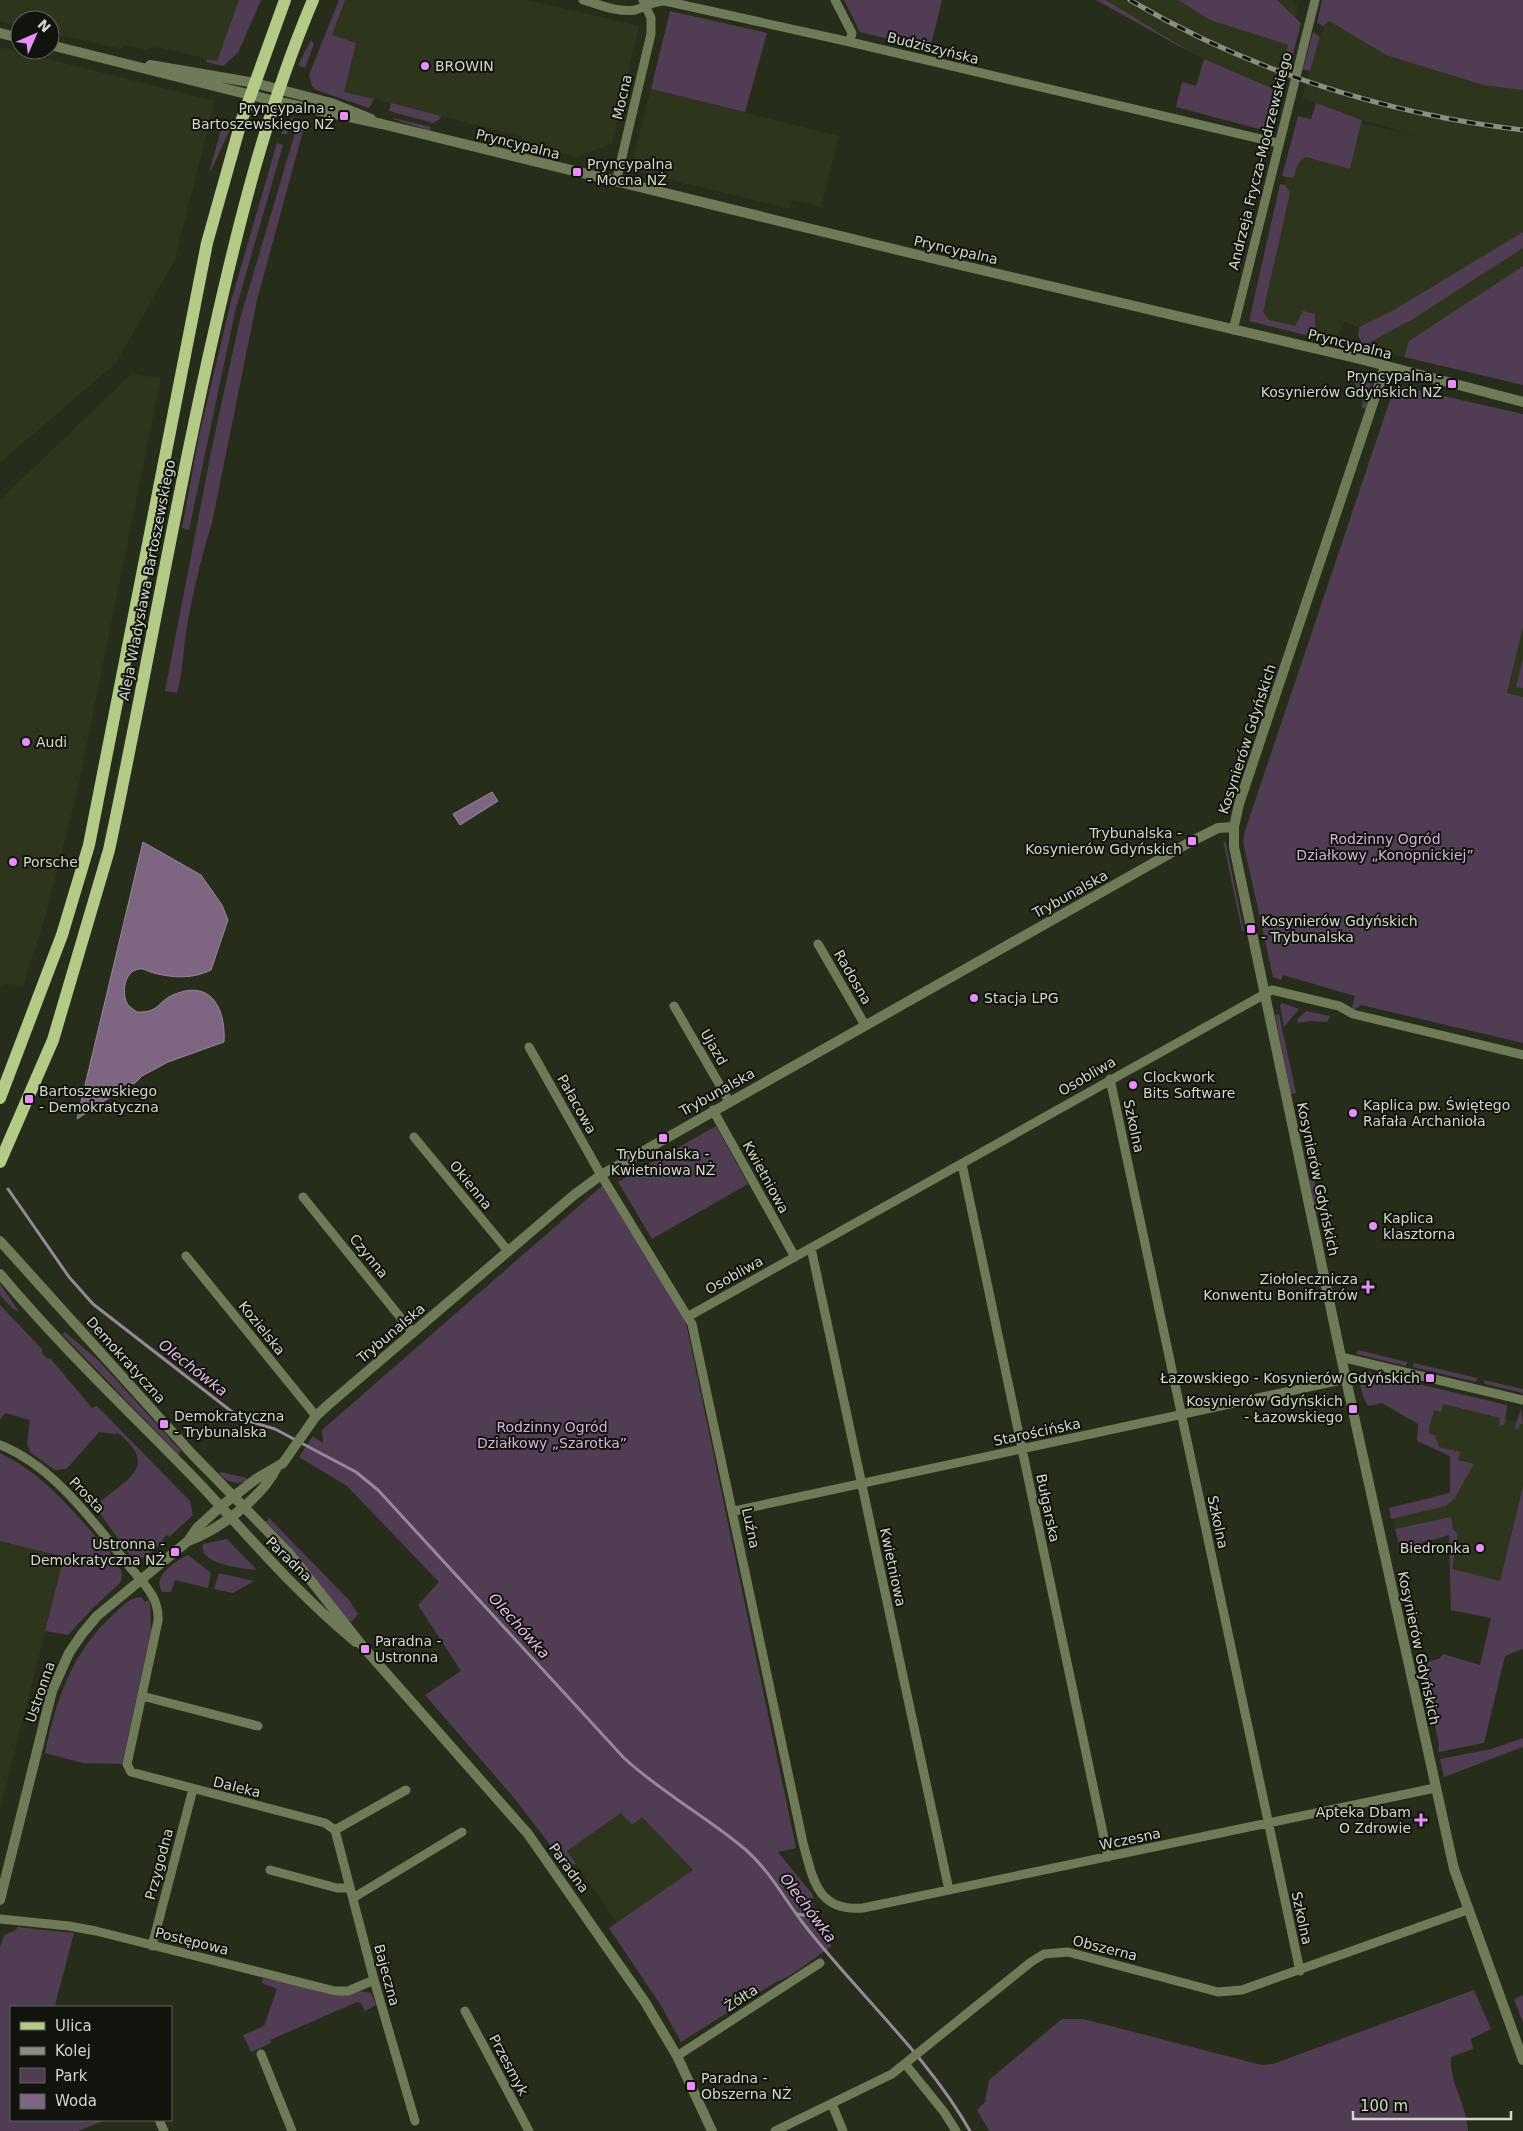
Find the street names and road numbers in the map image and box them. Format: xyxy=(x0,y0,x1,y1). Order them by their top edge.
street label: Budziszyńska xyxy=(885,29,981,67)
street label: Andrzeja Frycza-Modrzewskiego xyxy=(1225,50,1295,272)
street label: Mocna xyxy=(609,73,635,121)
street label: Pryncypalna xyxy=(474,126,562,162)
street label: Pryncypalna xyxy=(912,233,1000,267)
street label: Pryncypalna xyxy=(1306,326,1394,362)
street label: Aleja Władysława Bartoszewskiego xyxy=(116,458,178,702)
street label: Kosynierów Gdyńskich xyxy=(1215,662,1279,816)
street label: Trybunalska xyxy=(1029,867,1110,922)
street label: Radosna xyxy=(831,947,875,1007)
street label: Ujazd xyxy=(697,1026,731,1068)
street label: Osobliwa xyxy=(1055,1053,1119,1099)
street label: Trybunalska xyxy=(676,1065,757,1120)
street label: Pałacowa xyxy=(554,1072,600,1136)
street label: Szkolna xyxy=(1121,1098,1147,1154)
street label: Kosynierów Gdyńskich xyxy=(1294,1101,1342,1257)
street label: Kwietniowa xyxy=(740,1138,792,1216)
street label: Okienna xyxy=(447,1157,495,1213)
street label: Czynna xyxy=(347,1231,391,1281)
street label: Osobliwa xyxy=(702,1253,766,1297)
street label: Kozielska xyxy=(235,1298,289,1358)
street label: Trybunalska xyxy=(353,1300,428,1367)
street label: Demokratyczna xyxy=(83,1314,169,1406)
street label: Starościńska xyxy=(992,1415,1082,1449)
street label: Bułgarska xyxy=(1033,1472,1063,1544)
street label: Prosta xyxy=(66,1474,108,1516)
street label: Szkolna xyxy=(1205,1494,1231,1550)
street label: Luźna xyxy=(739,1506,763,1550)
street label: Kwietniowa xyxy=(877,1526,909,1608)
street label: Paradna xyxy=(263,1533,315,1585)
street label: Kosynierów Gdyńskich xyxy=(1395,1570,1443,1726)
street label: Ustronna xyxy=(22,1659,58,1725)
street label: Daleka xyxy=(212,1773,262,1801)
street label: Wczesna xyxy=(1098,1825,1162,1853)
street label: Przygodna xyxy=(142,1826,176,1902)
street label: Paradna xyxy=(546,1840,592,1896)
street label: Szkolna xyxy=(1289,1890,1315,1946)
street label: Postępowa xyxy=(153,1924,231,1958)
street label: Obszerna xyxy=(1071,1932,1139,1964)
street label: Bajeczna xyxy=(371,1942,403,2008)
street label: Żółta xyxy=(721,1981,761,2015)
street label: Przesmyk xyxy=(486,2032,532,2099)

